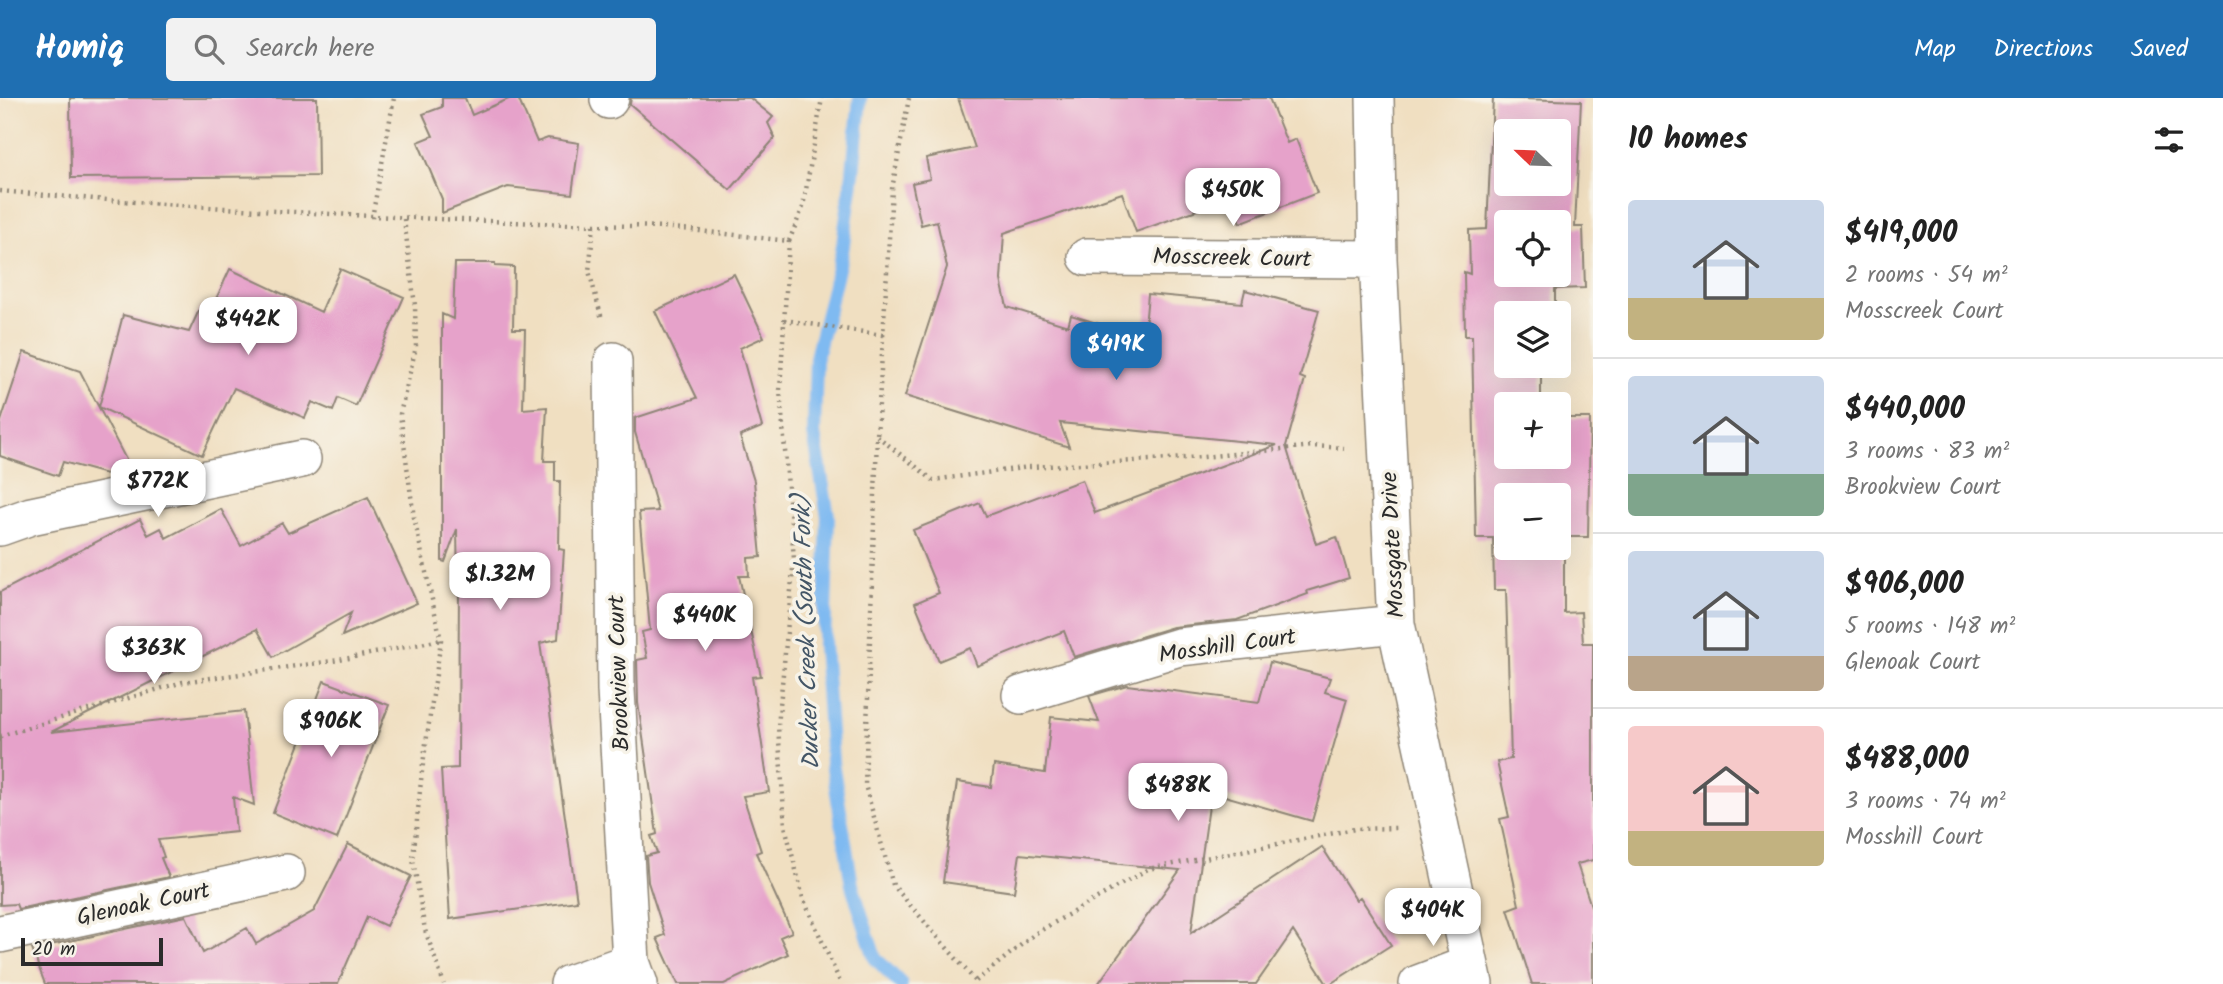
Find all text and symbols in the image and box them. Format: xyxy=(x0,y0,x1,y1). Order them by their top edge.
search box xyxy=(166,18,656,81)
text: Homiq xyxy=(35,23,124,76)
text: Search here xyxy=(246,28,374,70)
icon: search xyxy=(190,30,228,68)
text: Map xyxy=(1914,30,1956,69)
text: Directions xyxy=(1994,30,2093,69)
text: Saved xyxy=(2131,30,2188,69)
text: 10 homes xyxy=(1628,116,1748,164)
north arrow xyxy=(1494,119,1572,196)
map controls xyxy=(1494,119,1571,560)
icon: filters xyxy=(2150,121,2188,159)
pin: $450K xyxy=(1184,169,1282,228)
text: $450K xyxy=(1201,173,1265,209)
button: locate xyxy=(1494,210,1571,287)
text: $419,000 xyxy=(1845,210,1957,258)
icon: home xyxy=(1684,228,1768,312)
street label: Mosscreek Court xyxy=(1152,240,1313,278)
text: 2 rooms · 54 m² xyxy=(1845,258,2008,294)
text: Mosscreek Court xyxy=(1845,294,2004,330)
pin: $442K xyxy=(199,298,297,357)
button: layers xyxy=(1494,301,1571,378)
text: $442K xyxy=(215,302,281,338)
pin: $419K xyxy=(1067,322,1165,382)
text: $419K xyxy=(1087,327,1145,363)
text: $440,000 xyxy=(1845,386,1965,434)
button: + xyxy=(1494,392,1571,469)
icon: home xyxy=(1684,404,1768,488)
text: 3 rooms · 83 m² xyxy=(1845,434,2009,470)
pin: $772K xyxy=(109,460,207,519)
text: $772K xyxy=(127,464,189,500)
text: Brookview Court xyxy=(1845,470,2001,506)
street label: Mossgate Drive xyxy=(1372,471,1416,619)
button: − xyxy=(1494,483,1571,560)
water label: Ducker Creek (South Fork) xyxy=(783,491,832,770)
pin: $1.32M xyxy=(443,552,557,612)
text: $1.32M xyxy=(465,557,535,593)
text: $906,000 xyxy=(1845,561,1964,609)
icon: home xyxy=(1684,579,1768,663)
street label: Brookview Court xyxy=(599,593,641,751)
pin: $440K xyxy=(656,594,754,653)
text: $440K xyxy=(673,598,737,634)
text: 5 rooms · 148 m² xyxy=(1845,609,2015,645)
street label: Mosshill Court xyxy=(1156,619,1299,674)
pin: $363K xyxy=(105,626,203,686)
text: $363K xyxy=(121,631,187,667)
text: Glenoak Court xyxy=(1845,645,1980,681)
pin: $906K xyxy=(282,700,380,759)
text: $906K xyxy=(299,704,363,740)
text: $488,000 xyxy=(1845,736,1969,784)
icon: home xyxy=(1684,754,1768,838)
pin: $488K xyxy=(1129,764,1227,823)
text: $488K xyxy=(1144,768,1212,804)
text: 3 rooms · 74 m² xyxy=(1845,784,2006,820)
text: Mosshill Court xyxy=(1845,820,1983,856)
street label: Glenoak Court xyxy=(74,873,214,937)
pin: $404K xyxy=(1384,888,1482,948)
text: $404K xyxy=(1401,893,1465,929)
scale bar xyxy=(21,935,163,967)
text: 20 m xyxy=(32,935,75,965)

